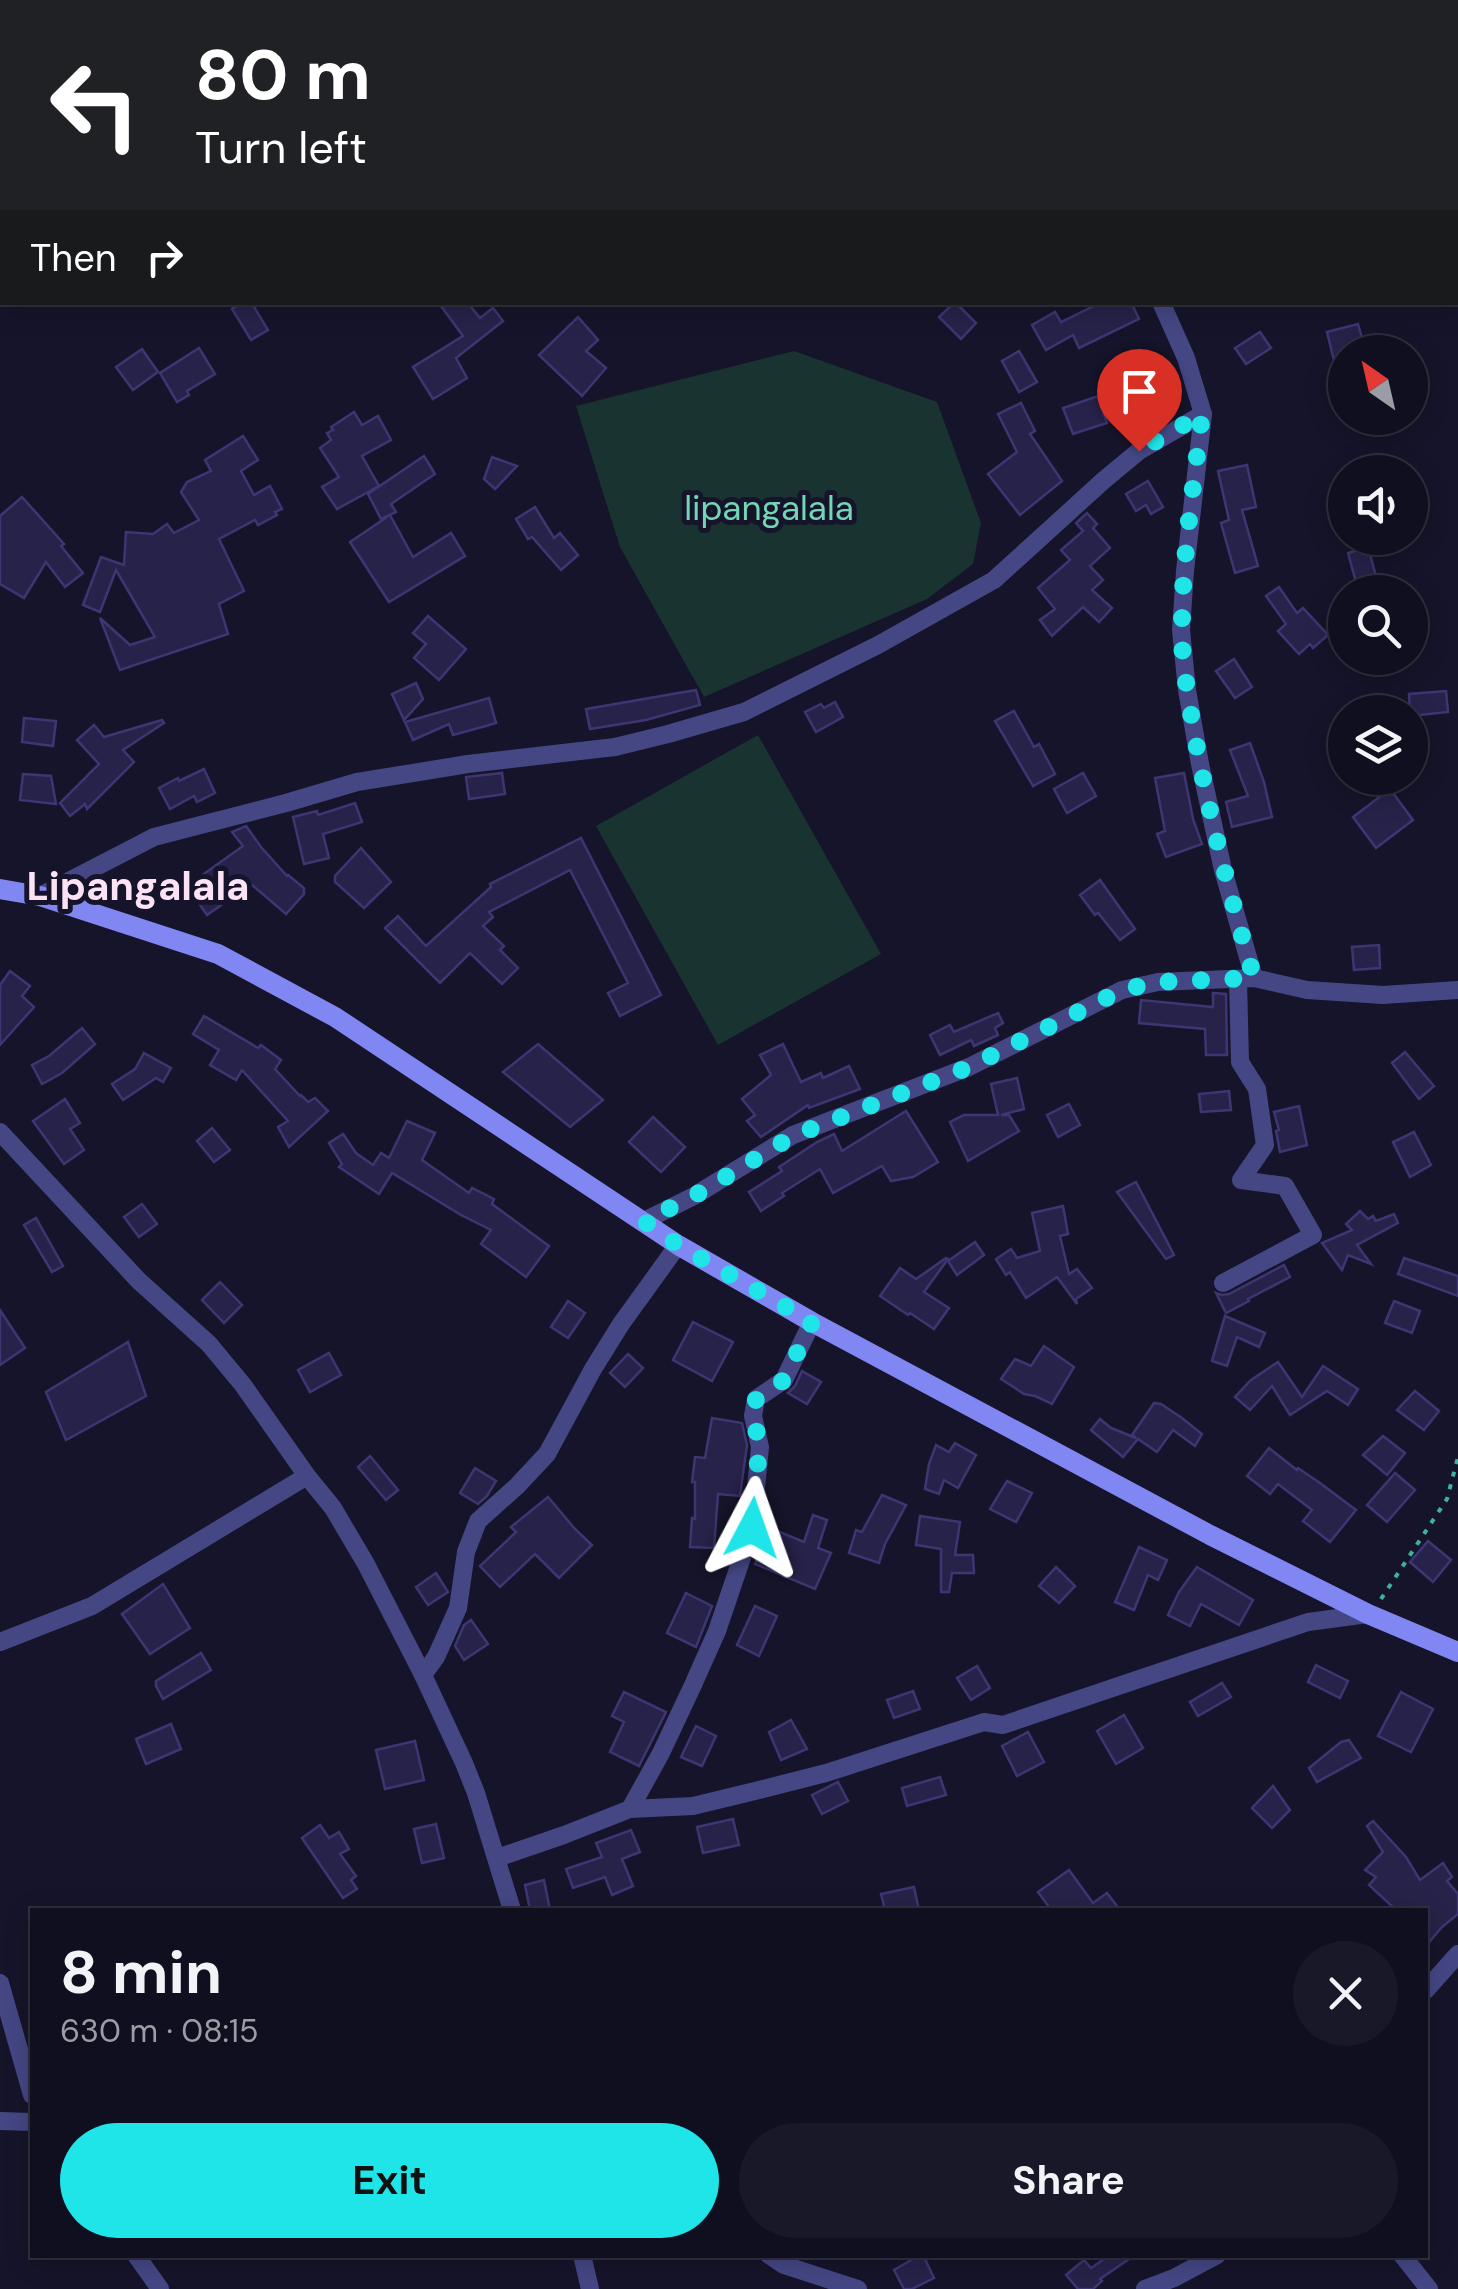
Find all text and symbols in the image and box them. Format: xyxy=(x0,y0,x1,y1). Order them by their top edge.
text: 80 m xyxy=(195,30,371,121)
icon: left xyxy=(30,40,160,170)
text: Turn left xyxy=(195,118,367,177)
icon: right xyxy=(137,230,192,285)
text: Then xyxy=(30,233,117,283)
north arrow xyxy=(1328,335,1428,435)
map controls xyxy=(1328,335,1428,795)
pin xyxy=(1097,349,1182,452)
icon: arrive xyxy=(1112,364,1167,419)
button: sound xyxy=(1328,455,1428,555)
park label: lipangalala xyxy=(684,485,854,531)
button: search xyxy=(1328,575,1428,675)
button: layers xyxy=(1328,695,1428,795)
district label: Lipangalala xyxy=(26,860,250,912)
position arrow xyxy=(700,1476,804,1580)
text: 8 min xyxy=(60,1933,222,2012)
button: close xyxy=(1293,1941,1398,2046)
text: 630 m · 08:15 xyxy=(60,2010,259,2052)
button: Exit xyxy=(60,2123,719,2238)
button: Share xyxy=(739,2123,1398,2238)

